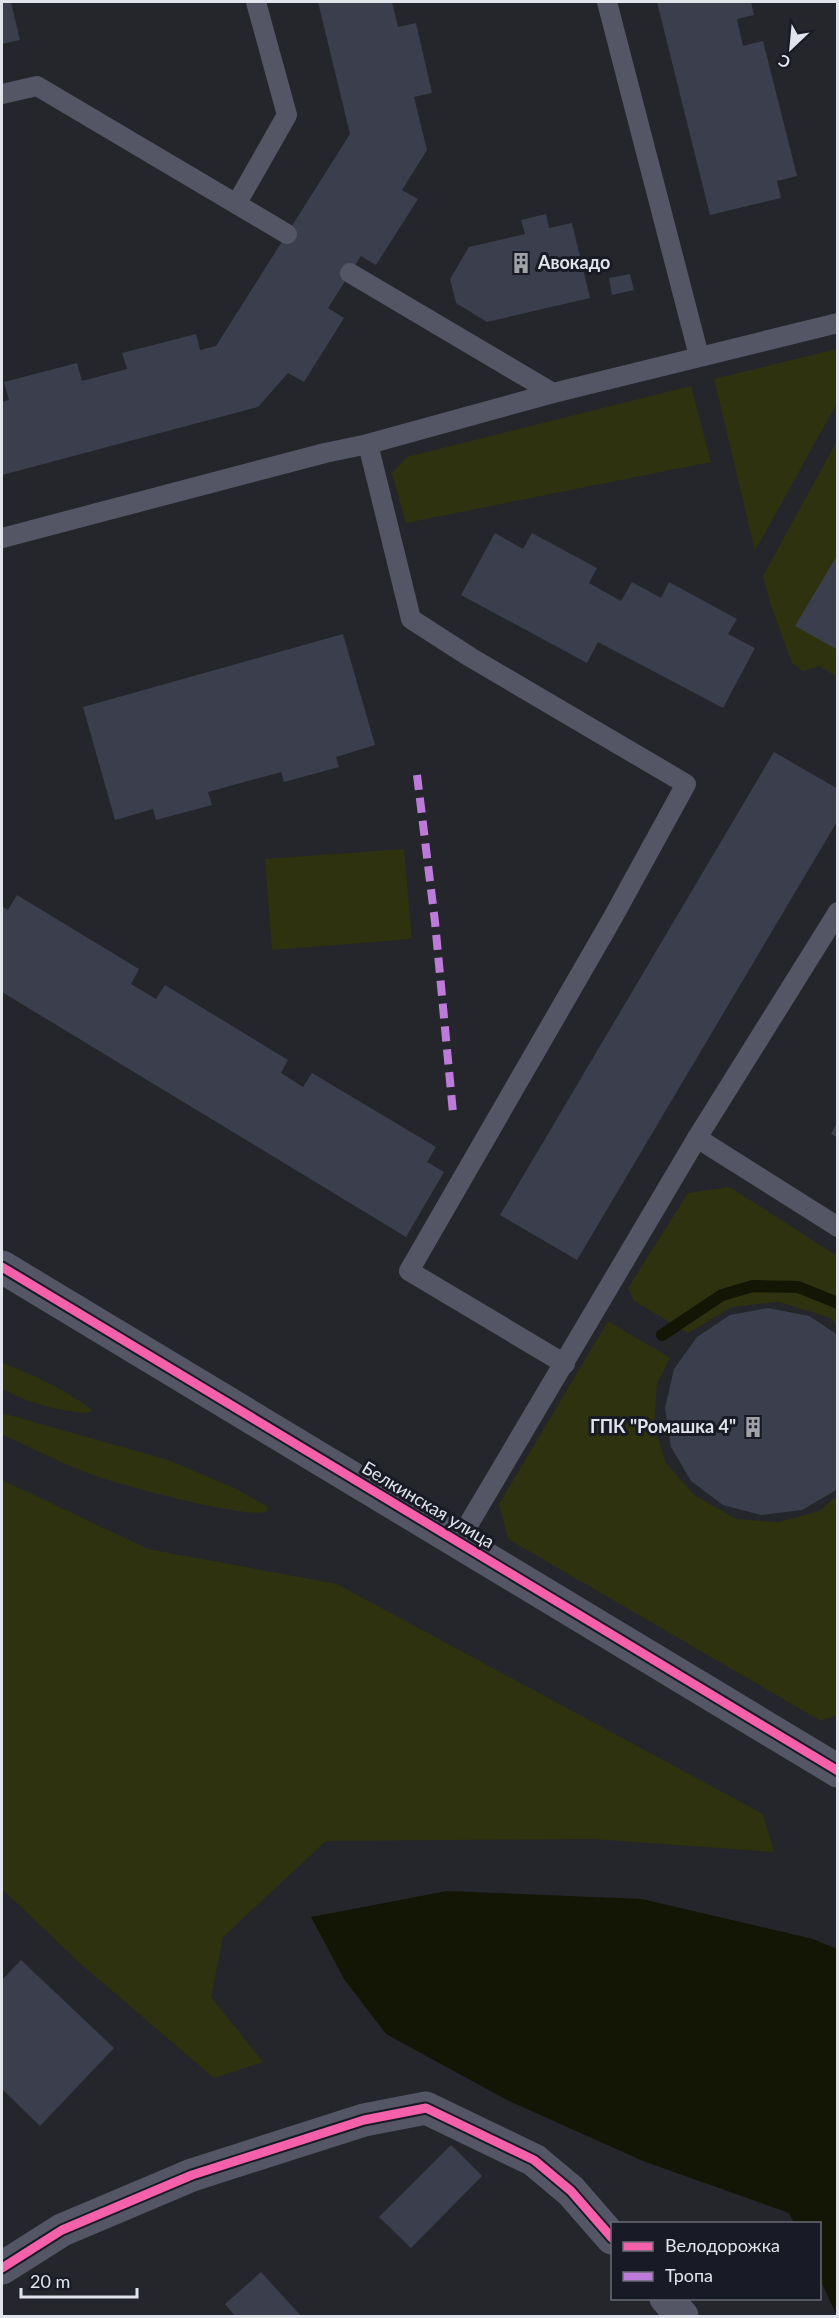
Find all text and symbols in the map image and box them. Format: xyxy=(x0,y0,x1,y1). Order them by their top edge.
north arrow xyxy=(761,18,821,78)
text: С xyxy=(775,51,793,73)
building icon: Авокадо xyxy=(509,251,533,275)
place label: Авокадо xyxy=(537,251,610,273)
place label: ГПК "Ромашка 4" xyxy=(590,1415,736,1437)
building icon: ГПК "Ромашка 4" xyxy=(741,1415,765,1439)
street label: Белкинская улица xyxy=(358,1456,499,1552)
legend xyxy=(611,2222,821,2300)
text: Велодорожка xyxy=(665,2234,780,2256)
scale bar xyxy=(21,2261,136,2299)
text: Тропа xyxy=(665,2264,713,2286)
text: 20 m xyxy=(30,2270,70,2292)

